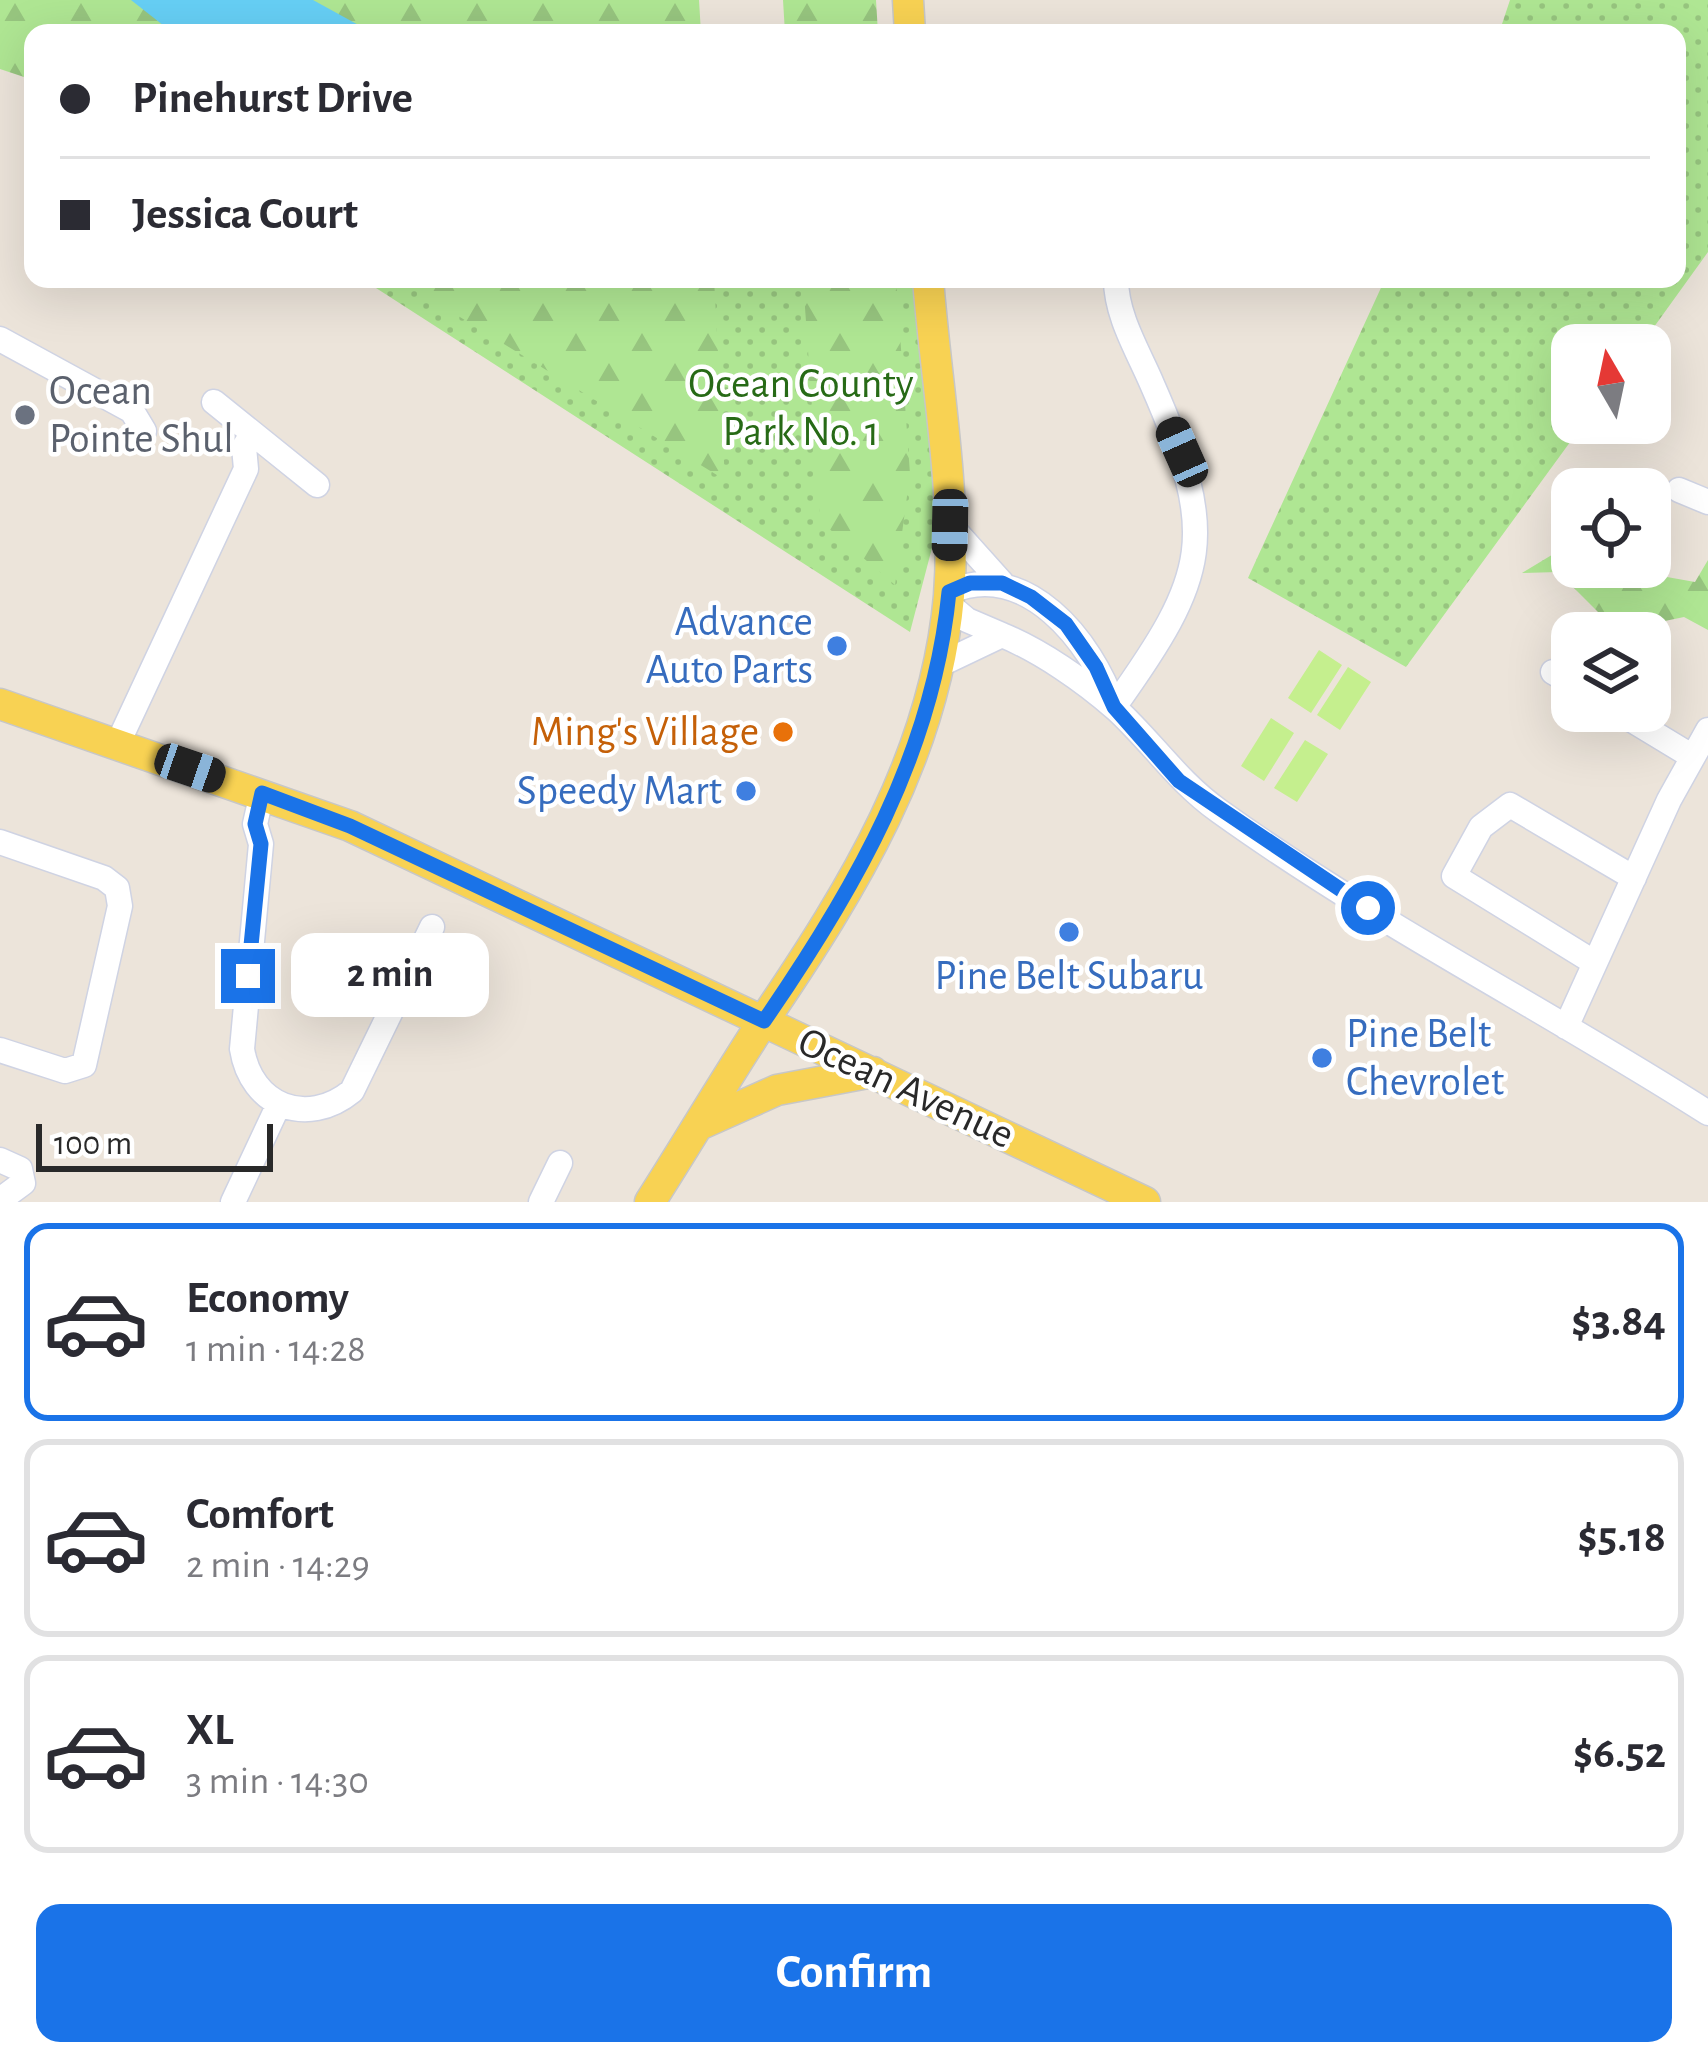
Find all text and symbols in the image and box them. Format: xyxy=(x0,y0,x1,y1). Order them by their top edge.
text: Pinehurst Drive xyxy=(132,76,413,121)
text: Jessica Court xyxy=(132,192,358,237)
north arrow xyxy=(1551,324,1671,444)
map controls xyxy=(1551,324,1671,732)
park label: Ocean County Park No. 1 xyxy=(688,363,914,453)
place label: Ocean Pointe Shul xyxy=(49,370,234,460)
marker: Ocean Pointe Shul xyxy=(12,402,38,428)
car xyxy=(1151,412,1213,492)
button: locate xyxy=(1551,468,1671,588)
car xyxy=(931,489,969,561)
place label: Advance Auto Parts xyxy=(646,601,813,691)
button: layers xyxy=(1551,612,1671,732)
marker: Advance Auto Parts xyxy=(824,633,850,659)
place label: Ming's Village xyxy=(531,711,759,753)
marker: Ming's Village xyxy=(770,719,796,745)
car xyxy=(150,739,230,797)
place label: Speedy Mart xyxy=(517,770,722,812)
marker: Speedy Mart xyxy=(733,778,759,804)
route start xyxy=(1341,881,1395,935)
marker: Pine Belt Subaru xyxy=(1056,919,1082,945)
callout: 2 min xyxy=(290,934,488,1018)
route end xyxy=(221,949,275,1003)
text: 2 min xyxy=(347,955,433,994)
place label: Pine Belt Subaru xyxy=(935,955,1203,997)
place label: Pine Belt Chevrolet xyxy=(1346,1013,1504,1103)
street label: Ocean Avenue xyxy=(792,1020,1020,1156)
marker: Pine Belt Chevrolet xyxy=(1309,1045,1335,1071)
scale bar xyxy=(36,1118,273,1171)
text: 100 m xyxy=(54,1128,132,1161)
icon: car xyxy=(42,1268,150,1376)
text: Economy xyxy=(186,1276,349,1321)
text: $3.84 xyxy=(1571,1299,1666,1344)
text: 1 min · 14:28 xyxy=(186,1330,366,1369)
icon: car xyxy=(42,1484,150,1592)
text: Comfort xyxy=(186,1492,334,1537)
text: $5.18 xyxy=(1578,1515,1666,1560)
text: 2 min · 14:29 xyxy=(186,1546,370,1585)
icon: car xyxy=(42,1700,150,1808)
text: XL xyxy=(186,1708,234,1753)
text: $6.52 xyxy=(1573,1731,1666,1776)
text: 3 min · 14:30 xyxy=(186,1762,369,1801)
button: Confirm xyxy=(36,1904,1672,2042)

